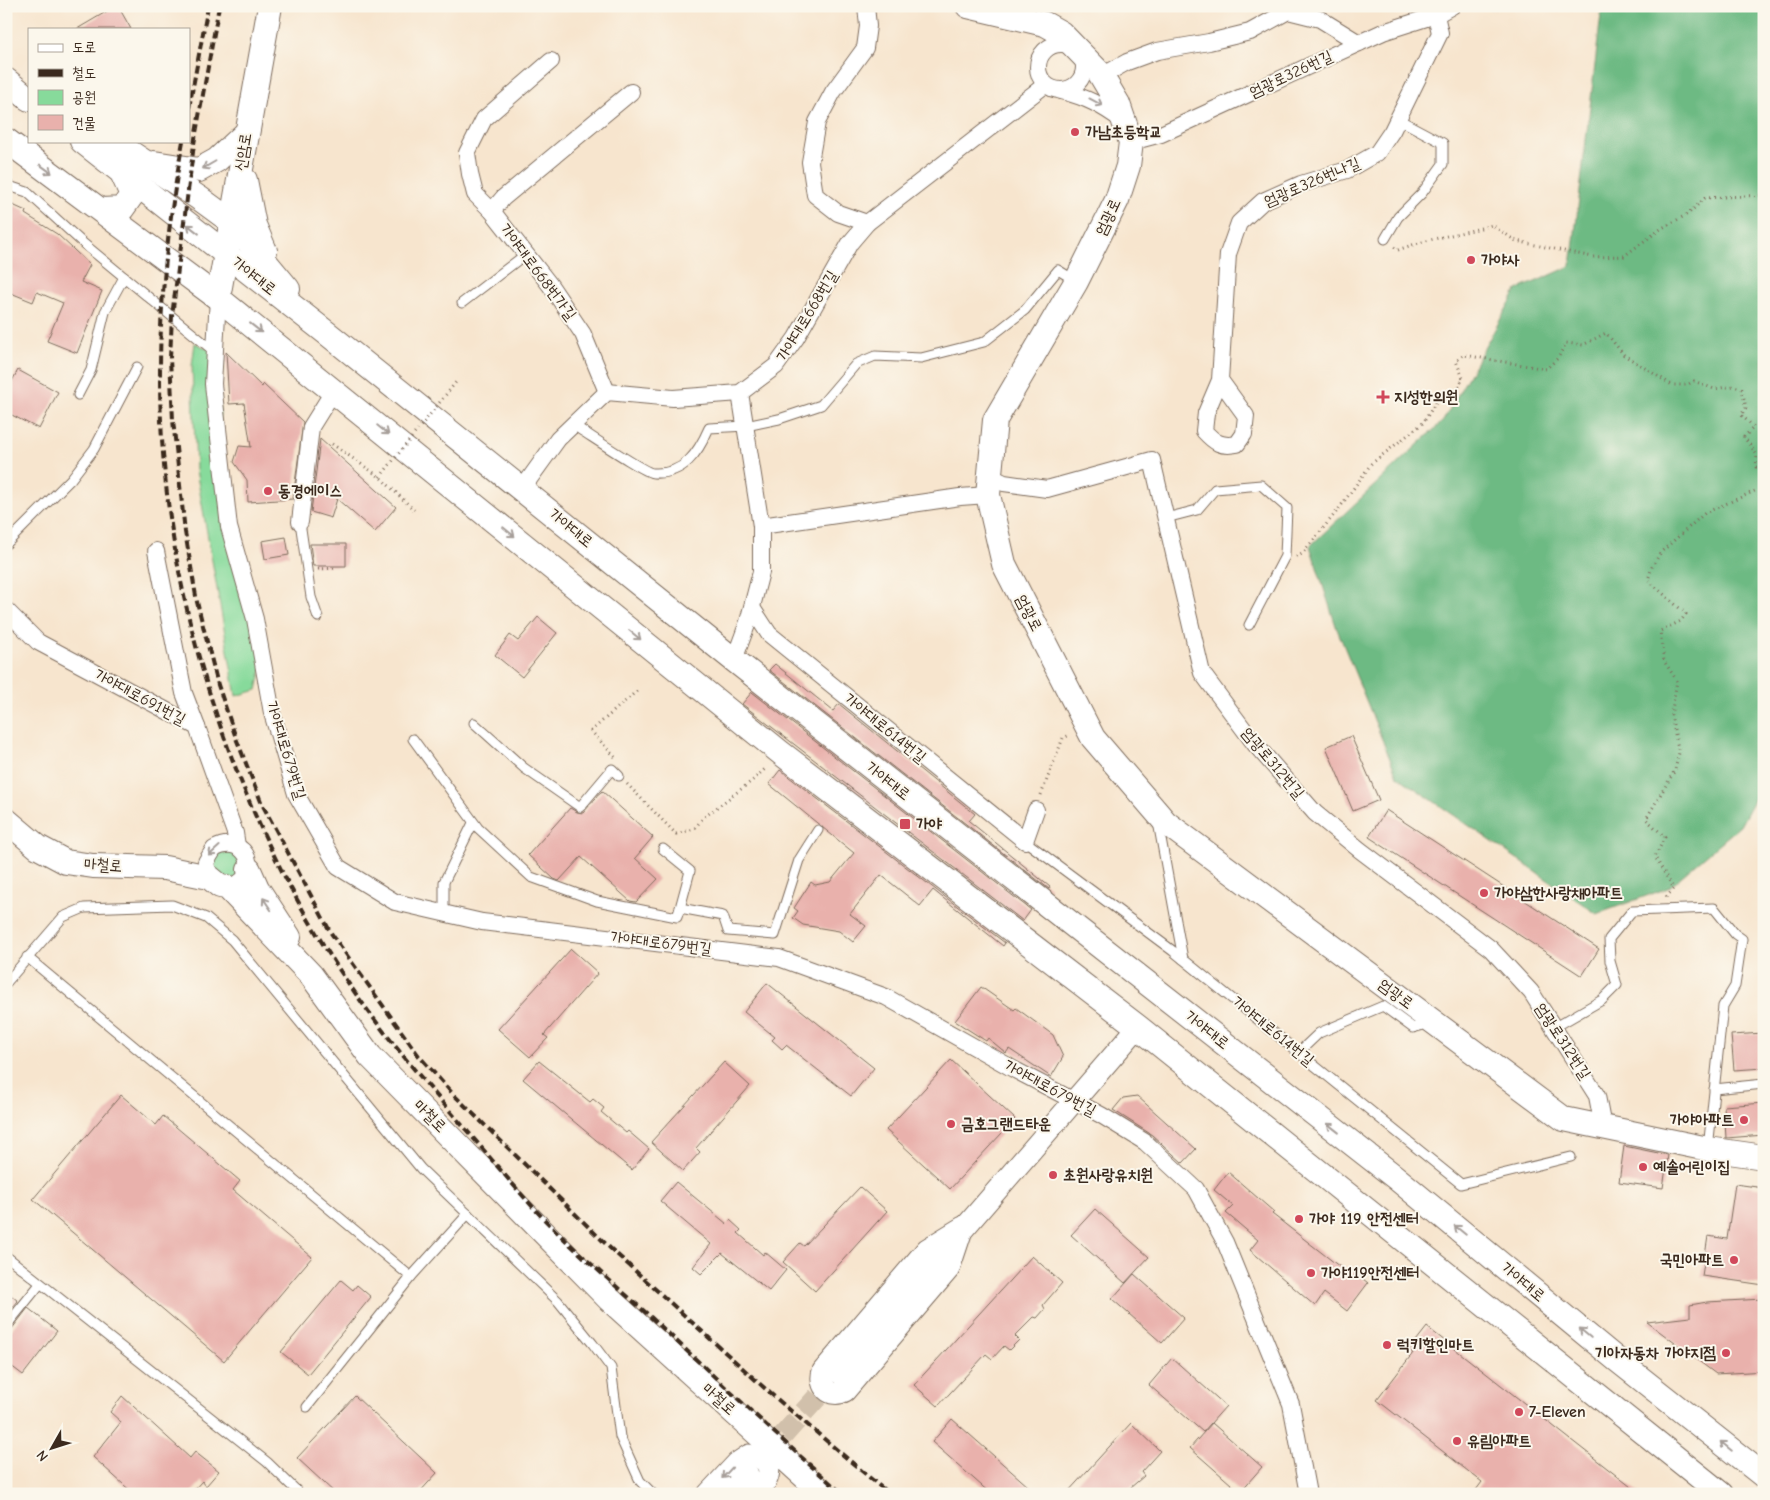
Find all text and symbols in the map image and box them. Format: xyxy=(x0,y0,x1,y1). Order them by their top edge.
legend xyxy=(28,28,190,142)
text: 도로 xyxy=(72,38,96,56)
street label: 엄광로326번길 xyxy=(1247,47,1335,101)
text: 철도 xyxy=(72,64,96,82)
text: 공원 xyxy=(72,88,96,106)
one-way arrow xyxy=(1088,98,1103,108)
text: 건물 xyxy=(72,114,96,132)
place label: 가남초등학교 xyxy=(1085,123,1162,141)
marker: 가남초등학교 xyxy=(1069,126,1081,138)
street label: 신암로 xyxy=(231,132,255,172)
street label: 엄광로326번나길 xyxy=(1261,154,1363,210)
one-way arrow xyxy=(202,160,217,170)
one-way arrow xyxy=(39,164,53,174)
street label: 엄광로 xyxy=(1092,196,1124,238)
street label: 가야대로668번가길 xyxy=(496,220,580,324)
one-way arrow xyxy=(187,223,200,234)
place label: 가야사 xyxy=(1481,251,1520,269)
street label: 가야대로 xyxy=(228,253,280,299)
marker: 가야사 xyxy=(1465,254,1477,266)
street label: 가야대로668번길 xyxy=(773,267,841,365)
one-way arrow xyxy=(249,323,262,334)
place label: 지성한의원 xyxy=(1394,388,1459,406)
marker: 지성한의원 xyxy=(1376,390,1390,404)
one-way arrow xyxy=(377,424,390,435)
place label: 동경에이스 xyxy=(278,482,342,500)
marker: 동경에이스 xyxy=(262,485,274,497)
street label: 가야대로 xyxy=(545,505,597,551)
one-way arrow xyxy=(503,527,516,538)
street label: 엄광로 xyxy=(1012,592,1046,634)
one-way arrow xyxy=(629,629,642,640)
street label: 가야대로691번길 xyxy=(91,665,189,729)
street label: 가야대로614번길 xyxy=(840,690,930,767)
street label: 가야대로679번길 xyxy=(262,699,310,801)
street label: 엄광로312번길 xyxy=(1238,724,1308,802)
street label: 가야대로 xyxy=(862,758,914,804)
place label: 가야 xyxy=(916,815,943,833)
marker: 가야 xyxy=(898,817,912,831)
one-way arrow xyxy=(208,845,221,856)
street label: 마철로 xyxy=(83,855,123,875)
place label: 가야삼한사랑채아파트 xyxy=(1494,884,1623,902)
marker: 가야삼한사랑채아파트 xyxy=(1478,887,1490,899)
one-way arrow xyxy=(262,897,272,911)
street label: 가야대로679번길 xyxy=(609,928,713,958)
street label: 엄광로 xyxy=(1375,975,1417,1013)
street label: 가야대로614번길 xyxy=(1228,993,1318,1070)
street label: 엄광로312번길 xyxy=(1532,1000,1594,1083)
street label: 가야대로 xyxy=(1181,1007,1233,1053)
street label: 가야대로679번길 xyxy=(1001,1056,1099,1120)
street label: 마철로 xyxy=(410,1096,450,1136)
place label: 가야아파트 xyxy=(1670,1111,1734,1129)
marker: 가야아파트 xyxy=(1738,1114,1750,1126)
place label: 금호그랜드타운 xyxy=(961,1115,1051,1133)
marker: 금호그랜드타운 xyxy=(945,1118,957,1130)
one-way arrow xyxy=(1327,1123,1340,1134)
place label: 예솔어린이집 xyxy=(1653,1158,1730,1176)
marker: 예솔어린이집 xyxy=(1637,1161,1649,1173)
place label: 초원사랑유치원 xyxy=(1063,1166,1153,1184)
marker: 초원사랑유치원 xyxy=(1047,1169,1059,1181)
place label: 가야 119 안전센터 xyxy=(1309,1210,1419,1228)
marker: 가야 119 안전센터 xyxy=(1293,1213,1305,1225)
one-way arrow xyxy=(1454,1225,1467,1236)
place label: 국민아파트 xyxy=(1660,1251,1724,1269)
marker: 국민아파트 xyxy=(1728,1254,1740,1266)
street label: 가야대로 xyxy=(1497,1259,1549,1305)
place label: 가야119안전센터 xyxy=(1321,1264,1419,1282)
marker: 가야119안전센터 xyxy=(1305,1267,1317,1279)
one-way arrow xyxy=(1579,1328,1592,1339)
place label: 럭키할인마트 xyxy=(1397,1336,1474,1354)
marker: 럭키할인마트 xyxy=(1381,1339,1393,1351)
place label: 기아자동차 가야지점 xyxy=(1594,1344,1716,1362)
marker: 기아자동차 가야지점 xyxy=(1720,1347,1732,1359)
street label: 마철로 xyxy=(699,1379,739,1419)
place label: 7-Eleven xyxy=(1529,1403,1586,1421)
marker: 7-Eleven xyxy=(1513,1406,1525,1418)
north arrow xyxy=(28,1422,78,1472)
place label: 유림아파트 xyxy=(1467,1432,1532,1450)
marker: 유림아파트 xyxy=(1451,1435,1463,1447)
one-way arrow xyxy=(1719,1441,1732,1452)
text: N xyxy=(33,1447,52,1465)
one-way arrow xyxy=(721,1467,733,1480)

